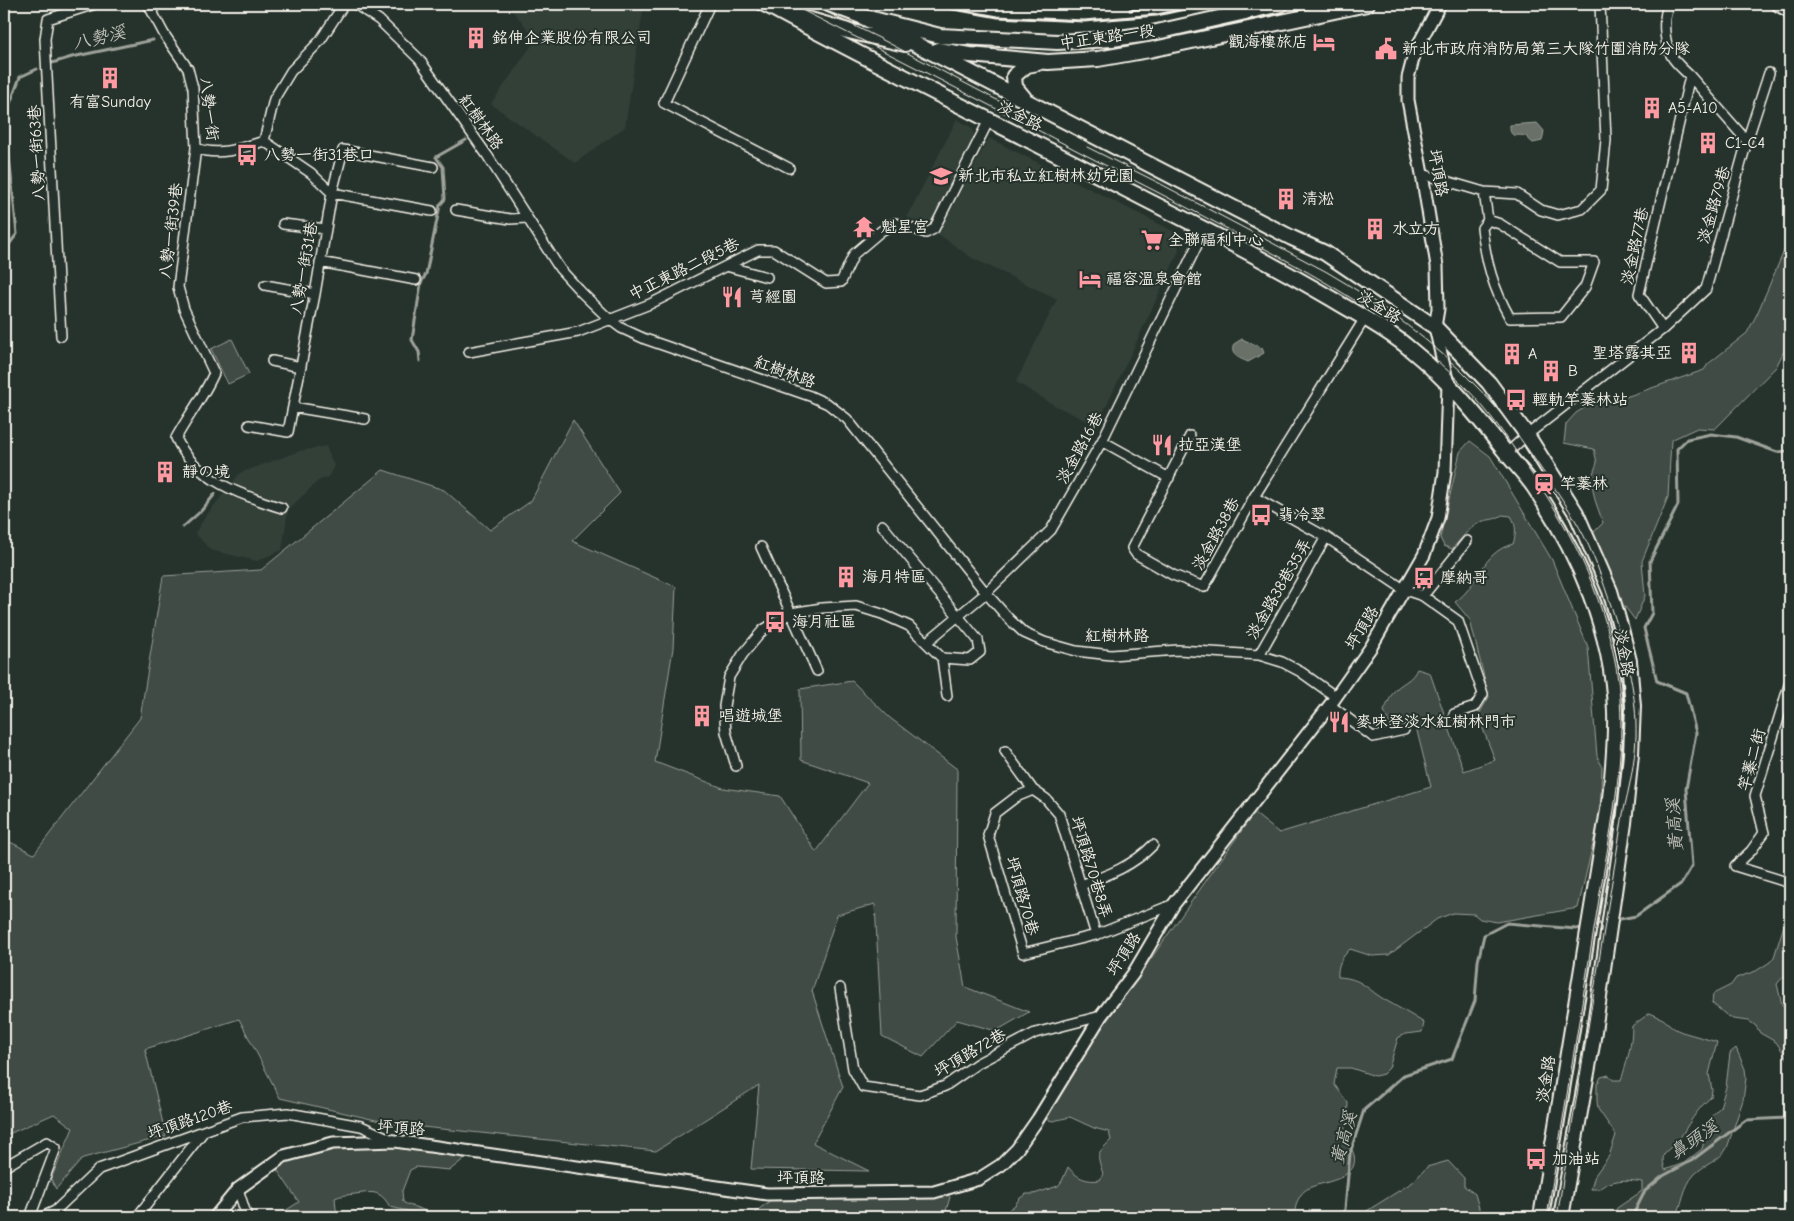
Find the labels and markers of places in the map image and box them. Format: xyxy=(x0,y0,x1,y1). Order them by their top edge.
building icon: 銘伸企業股份有限公司 xyxy=(463,25,489,51)
place label: 銘伸企業股份有限公司 xyxy=(492,29,652,47)
hotel icon: 觀海樓旅店 xyxy=(1311,29,1337,55)
place label: 觀海樓旅店 xyxy=(1228,33,1308,51)
public building icon: 新北市政府消防局第三大隊竹圍消防分隊 xyxy=(1373,36,1399,62)
place label: 新北市政府消防局第三大隊竹圍消防分隊 xyxy=(1402,40,1690,58)
building icon: 有富Sunday xyxy=(97,65,123,91)
place label: 有富Sunday xyxy=(69,93,152,111)
building icon: A5-A10 xyxy=(1639,95,1665,121)
place label: A5-A10 xyxy=(1668,99,1718,117)
building icon: C1-C4 xyxy=(1695,130,1721,156)
place label: C1-C4 xyxy=(1725,134,1765,152)
bus stop icon: 八勢一街31巷口 xyxy=(234,142,260,168)
place label: 八勢一街31巷口 xyxy=(264,146,374,164)
school or university icon: 新北市私立紅樹林幼兒園 xyxy=(928,163,954,189)
place label: 新北市私立紅樹林幼兒園 xyxy=(958,167,1134,185)
building icon: 清淞 xyxy=(1273,186,1299,212)
place label: 清淞 xyxy=(1302,190,1334,208)
temple icon: 魁星宮 xyxy=(851,214,877,240)
building icon: 水立方 xyxy=(1362,216,1388,242)
place label: 魁星宮 xyxy=(881,218,929,236)
place label: 水立方 xyxy=(1392,220,1440,238)
supermarket icon: 全聯福利中心 xyxy=(1139,227,1165,253)
place label: 全聯福利中心 xyxy=(1168,231,1264,249)
hotel icon: 福容溫泉會館 xyxy=(1077,266,1103,292)
place label: 福容溫泉會館 xyxy=(1106,270,1202,288)
restaurant icon: 芎經園 xyxy=(719,284,745,310)
place label: 芎經園 xyxy=(749,288,797,306)
building icon: 聖塔露其亞 xyxy=(1676,340,1702,366)
building icon: A xyxy=(1499,341,1525,367)
place label: 聖塔露其亞 xyxy=(1592,344,1672,362)
place label: A xyxy=(1528,345,1537,363)
building icon: B xyxy=(1538,358,1564,384)
place label: B xyxy=(1568,362,1578,380)
bus stop icon: 輕軌竿蓁林站 xyxy=(1503,387,1529,413)
place label: 輕軌竿蓁林站 xyxy=(1532,391,1628,409)
restaurant icon: 拉亞漢堡 xyxy=(1149,432,1175,458)
place label: 拉亞漢堡 xyxy=(1178,436,1242,454)
building icon: 靜の境 xyxy=(152,459,178,485)
place label: 靜の境 xyxy=(182,463,230,481)
station icon: 竿蓁林 xyxy=(1531,471,1557,497)
place label: 竿蓁林 xyxy=(1560,475,1608,493)
bus stop icon: 翡冷翠 xyxy=(1248,502,1274,528)
place label: 翡冷翠 xyxy=(1278,506,1326,524)
building icon: 海月特區 xyxy=(833,564,859,590)
bus stop icon: 摩納哥 xyxy=(1411,565,1437,591)
place label: 海月特區 xyxy=(862,568,926,586)
place label: 摩納哥 xyxy=(1440,569,1488,587)
bus stop icon: 海月社區 xyxy=(762,609,788,635)
place label: 海月社區 xyxy=(792,613,856,631)
building icon: 唱遊城堡 xyxy=(689,703,715,729)
place label: 唱遊城堡 xyxy=(719,707,783,725)
restaurant icon: 麥味登淡水紅樹林門市 xyxy=(1326,709,1352,735)
place label: 麥味登淡水紅樹林門市 xyxy=(1356,713,1516,731)
bus stop icon: 加油站 xyxy=(1523,1146,1549,1172)
place label: 加油站 xyxy=(1552,1150,1600,1168)

